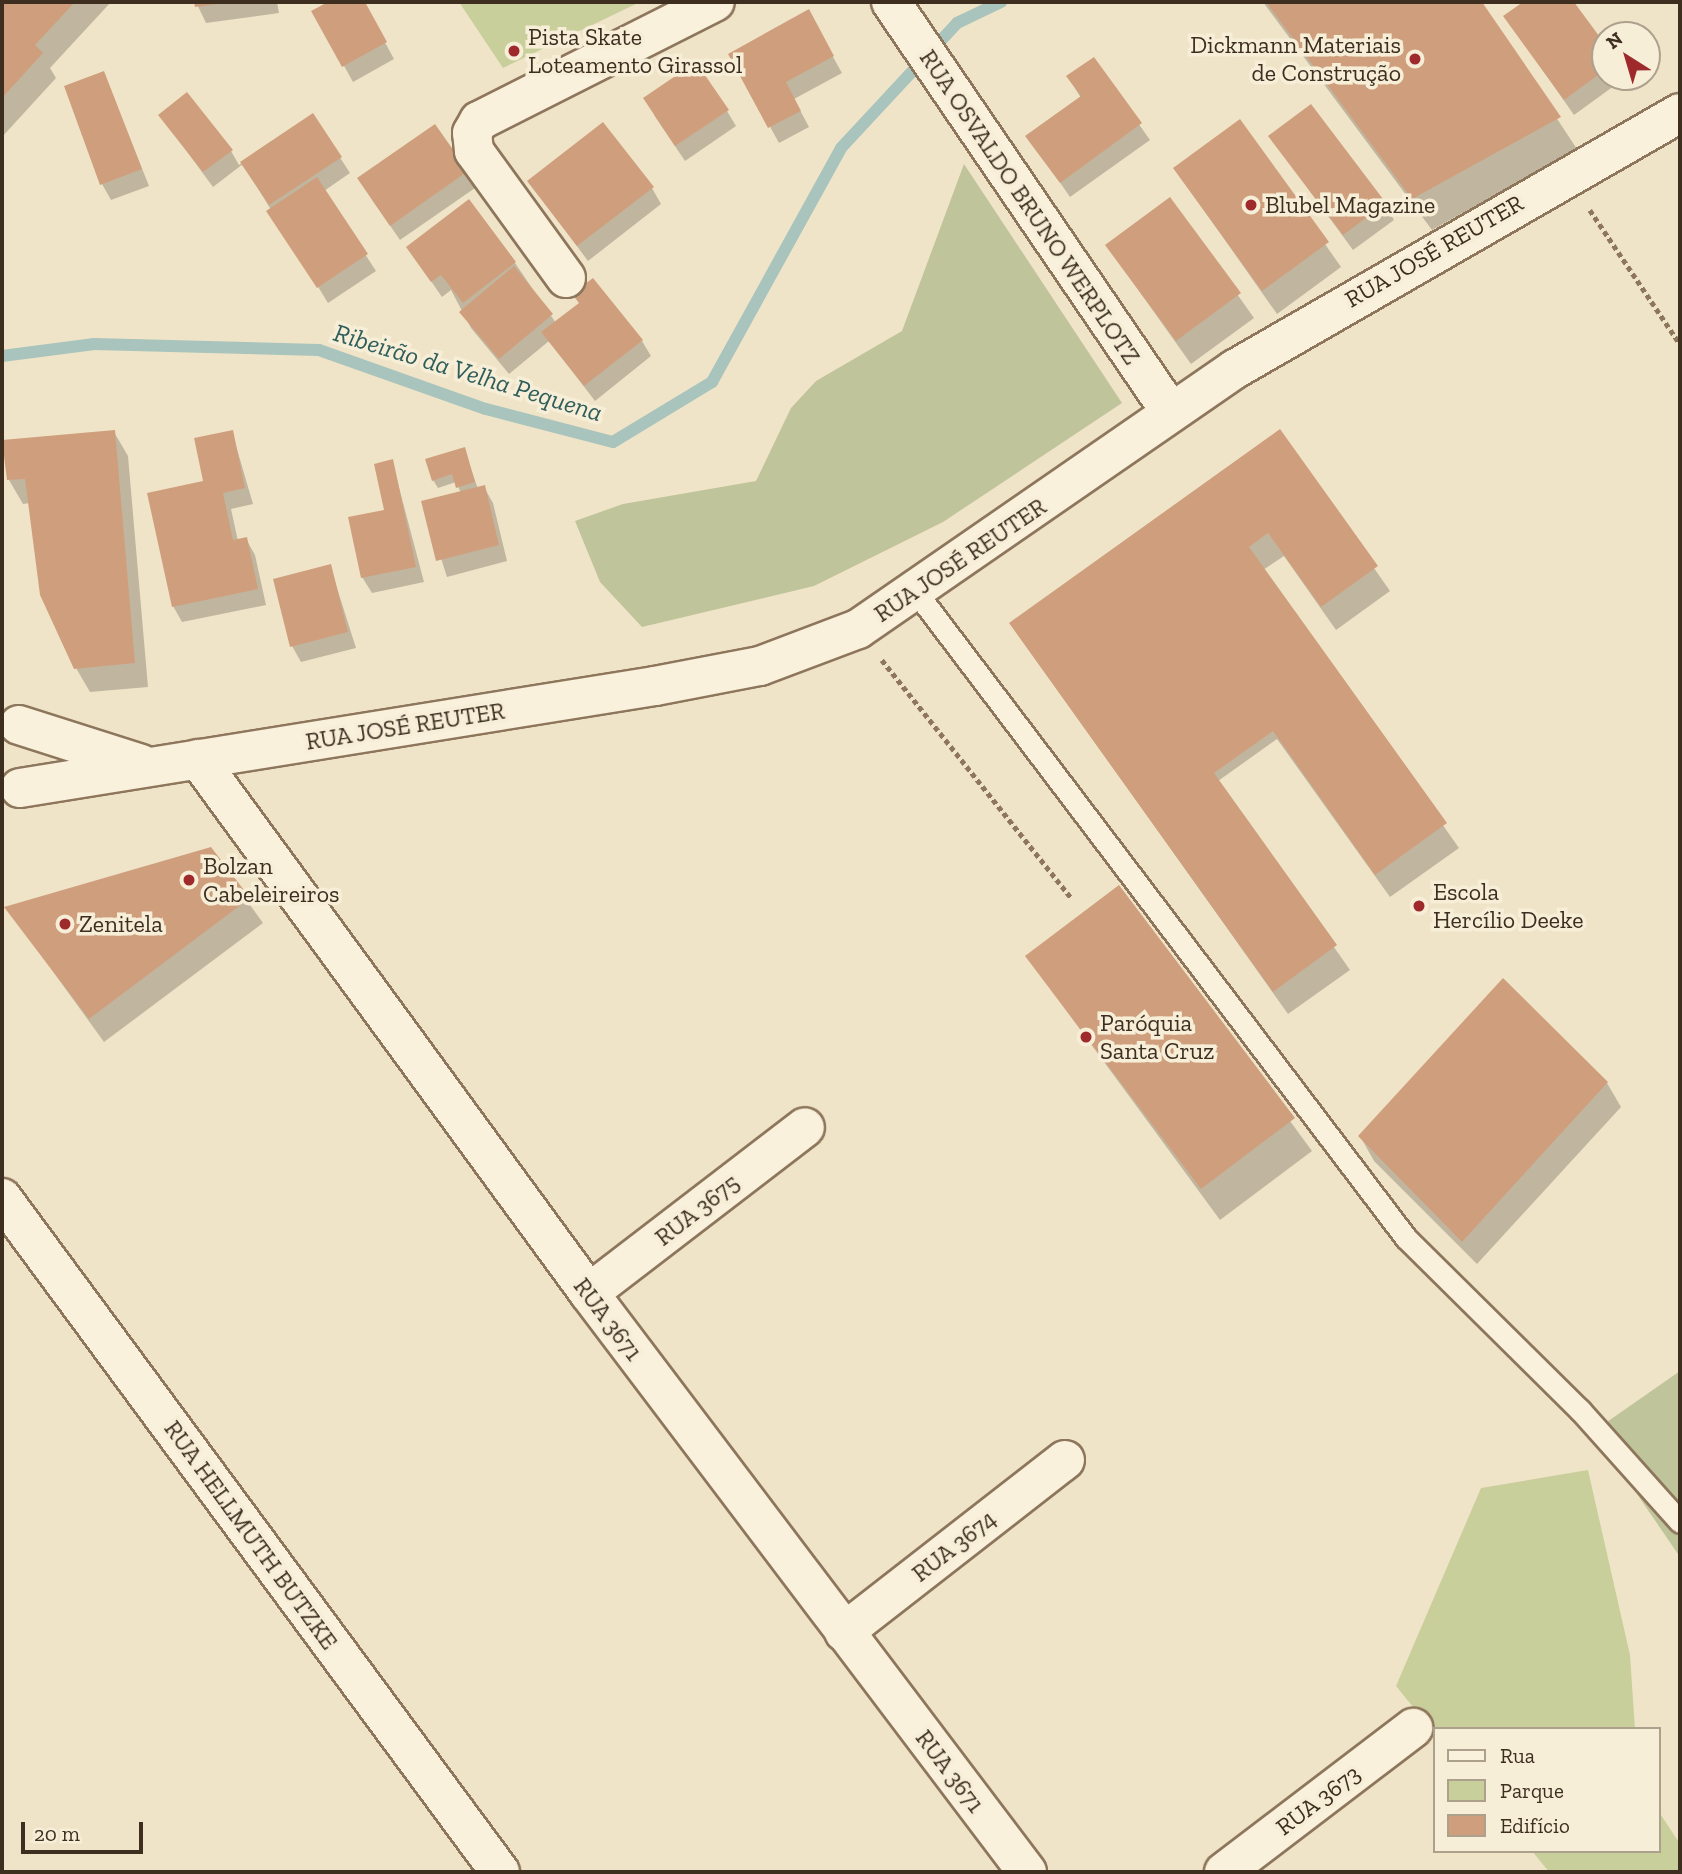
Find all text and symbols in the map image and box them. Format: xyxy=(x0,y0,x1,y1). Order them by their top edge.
north arrow xyxy=(1591,21,1661,91)
place label: Pista Skate Loteamento Girassol xyxy=(528,23,742,79)
text: N xyxy=(1602,27,1627,54)
place label: Dickmann Materiais de Construção xyxy=(1190,31,1401,87)
marker: Pista Skate Loteamento Girassol xyxy=(506,43,522,59)
street label: RUA OSVALDO BRUNO WERPLOTZ xyxy=(913,43,1147,371)
marker: Dickmann Materiais de Construção xyxy=(1407,51,1423,67)
street label: RUA JOSÉ REUTER xyxy=(1339,188,1529,314)
place label: Blubel Magazine xyxy=(1265,191,1435,219)
marker: Blubel Magazine xyxy=(1243,197,1259,213)
water label: Ribeirão da Velha Pequena xyxy=(329,317,607,429)
street label: RUA JOSÉ REUTER xyxy=(868,492,1052,628)
street label: RUA JOSÉ REUTER xyxy=(303,696,507,756)
place label: Bolzan Cabeleireiros xyxy=(203,852,340,908)
marker: Bolzan Cabeleireiros xyxy=(181,872,197,888)
place label: Escola Hercílio Deeke xyxy=(1433,878,1583,934)
marker: Escola Hercílio Deeke xyxy=(1411,898,1427,914)
place label: Zenitela xyxy=(79,910,163,938)
marker: Zenitela xyxy=(57,916,73,932)
place label: Paróquia Santa Cruz xyxy=(1100,1009,1214,1065)
marker: Paróquia Santa Cruz xyxy=(1078,1029,1094,1045)
street label: RUA 3675 xyxy=(649,1168,745,1252)
street label: RUA 3671 xyxy=(567,1272,649,1366)
street label: RUA HELLMUTH BUTZKE xyxy=(158,1415,344,1655)
street label: RUA 3674 xyxy=(906,1504,1002,1588)
street label: RUA 3671 xyxy=(909,1724,991,1818)
legend xyxy=(1434,1727,1661,1853)
text: Rua xyxy=(1500,1743,1535,1768)
street label: RUA 3673 xyxy=(1270,1759,1366,1841)
text: Parque xyxy=(1500,1778,1564,1803)
scale bar xyxy=(24,1808,147,1852)
text: Edifício xyxy=(1500,1813,1570,1838)
text: 20 m xyxy=(34,1821,80,1846)

